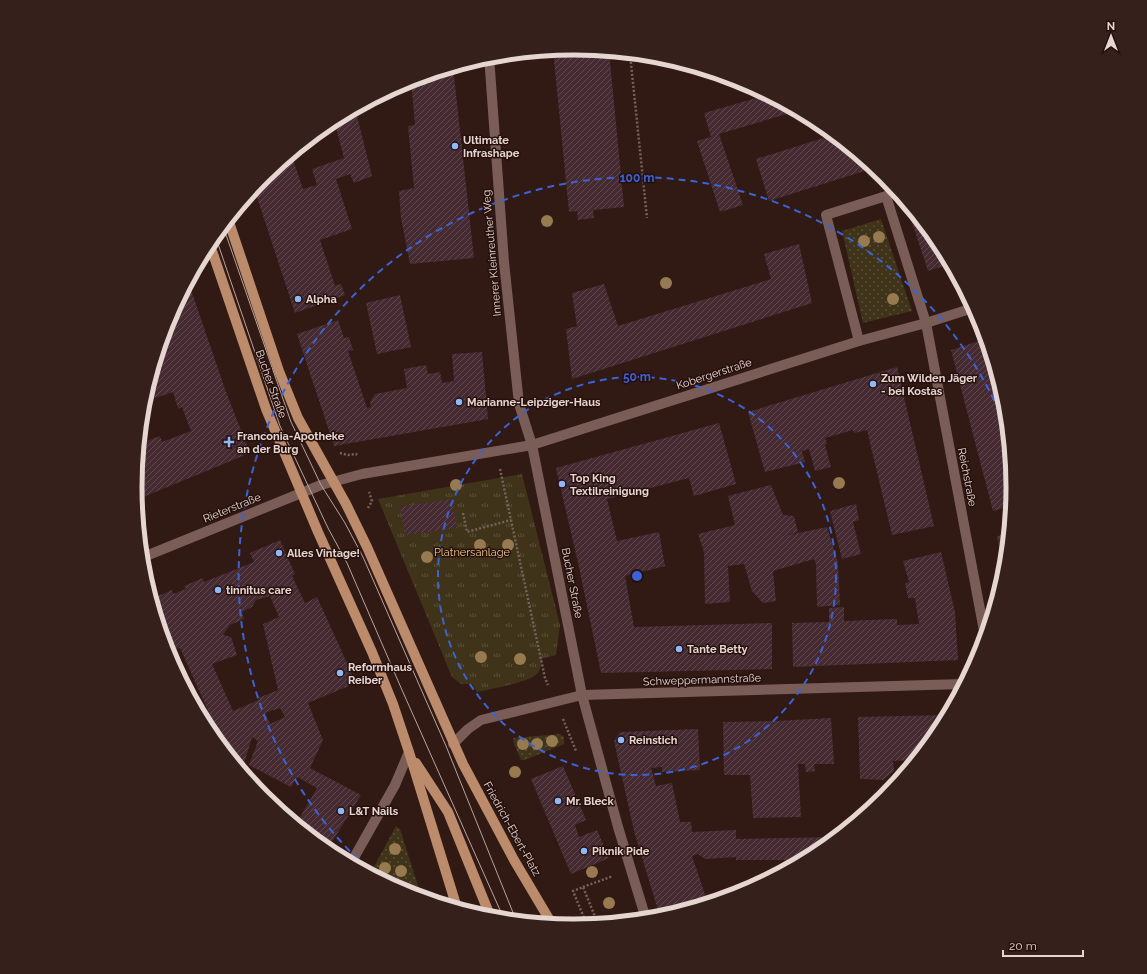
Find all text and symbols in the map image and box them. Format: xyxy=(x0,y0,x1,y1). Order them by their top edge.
north arrow xyxy=(1091,16,1131,56)
text: N xyxy=(1107,20,1115,33)
place label: Ultimate Infrashape xyxy=(463,134,520,160)
marker: Ultimate Infrashape xyxy=(450,141,460,151)
text: 100 m xyxy=(620,171,654,185)
street label: Innerer Kleinreuther Weg xyxy=(480,189,504,317)
place label: Alpha xyxy=(306,293,337,306)
marker: Alpha xyxy=(293,294,303,304)
street label: Bucher Straße xyxy=(253,348,290,420)
street label: Kobergerstraße xyxy=(675,355,754,392)
text: 50 m xyxy=(623,370,651,384)
place label: Zum Wilden Jäger - bei Kostas xyxy=(881,372,978,398)
marker: Zum Wilden Jäger - bei Kostas xyxy=(868,379,878,389)
place label: Marianne-Leipziger-Haus xyxy=(467,396,601,409)
marker: Marianne-Leipziger-Haus xyxy=(454,397,464,407)
place label: Franconia-Apotheke an der Burg xyxy=(237,430,345,456)
marker: Franconia-Apotheke an der Burg xyxy=(224,437,234,447)
street label: Reichstraße xyxy=(955,446,979,508)
place label: Top King Textilreinigung xyxy=(570,472,649,498)
marker: Top King Textilreinigung xyxy=(557,479,567,489)
street label: Rieterstraße xyxy=(201,490,263,525)
park label: Platnersanlage xyxy=(434,546,511,559)
place label: Alles Vintage! xyxy=(287,547,360,560)
street label: Bucher Straße xyxy=(559,547,585,620)
marker: Alles Vintage! xyxy=(274,548,284,558)
centre of rings xyxy=(630,569,644,583)
place label: tinnitus care xyxy=(226,584,292,597)
marker: tinnitus care xyxy=(213,585,223,595)
place label: Tante Betty xyxy=(687,643,748,656)
marker: Tante Betty xyxy=(674,644,684,654)
place label: Reformhaus Reiber xyxy=(348,661,413,687)
marker: Reformhaus Reiber xyxy=(335,668,345,678)
street label: Schweppermannstraße xyxy=(643,671,762,689)
place label: Reinstich xyxy=(629,734,678,747)
marker: Reinstich xyxy=(616,735,626,745)
street label: Friedrich-Ebert-Platz xyxy=(481,780,544,879)
place label: Mr. Bleck xyxy=(566,795,615,808)
marker: Mr. Bleck xyxy=(553,796,563,806)
place label: L&T Nails xyxy=(349,805,399,818)
marker: L&T Nails xyxy=(336,806,346,816)
place label: Piknik Pide xyxy=(592,845,650,858)
marker: Piknik Pide xyxy=(579,846,589,856)
scale bar xyxy=(1003,932,1083,958)
text: 20 m xyxy=(1009,939,1037,953)

